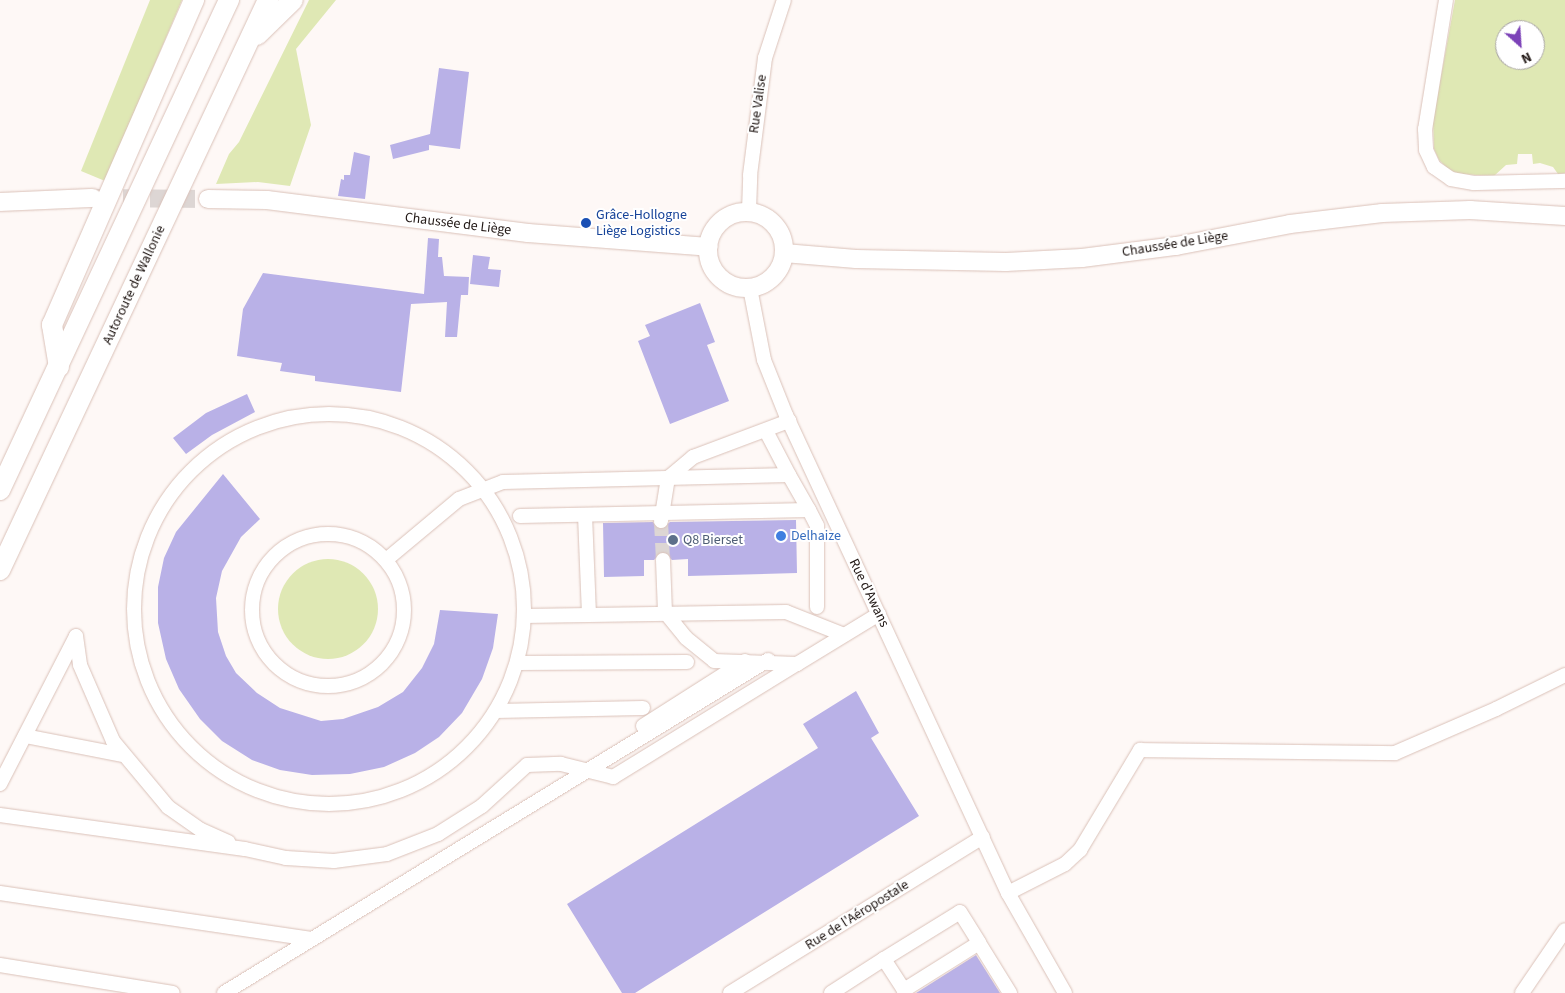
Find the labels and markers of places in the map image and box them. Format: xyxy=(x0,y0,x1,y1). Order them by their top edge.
place label: Grâce-Hollogne Liège Logistics xyxy=(596,207,687,240)
marker: Grâce-Hollogne Liège Logistics xyxy=(580,217,592,229)
place label: Delhaize xyxy=(791,528,841,544)
marker: Delhaize xyxy=(775,530,787,542)
place label: Q8 Bierset xyxy=(683,532,743,548)
marker: Q8 Bierset xyxy=(667,534,679,546)

